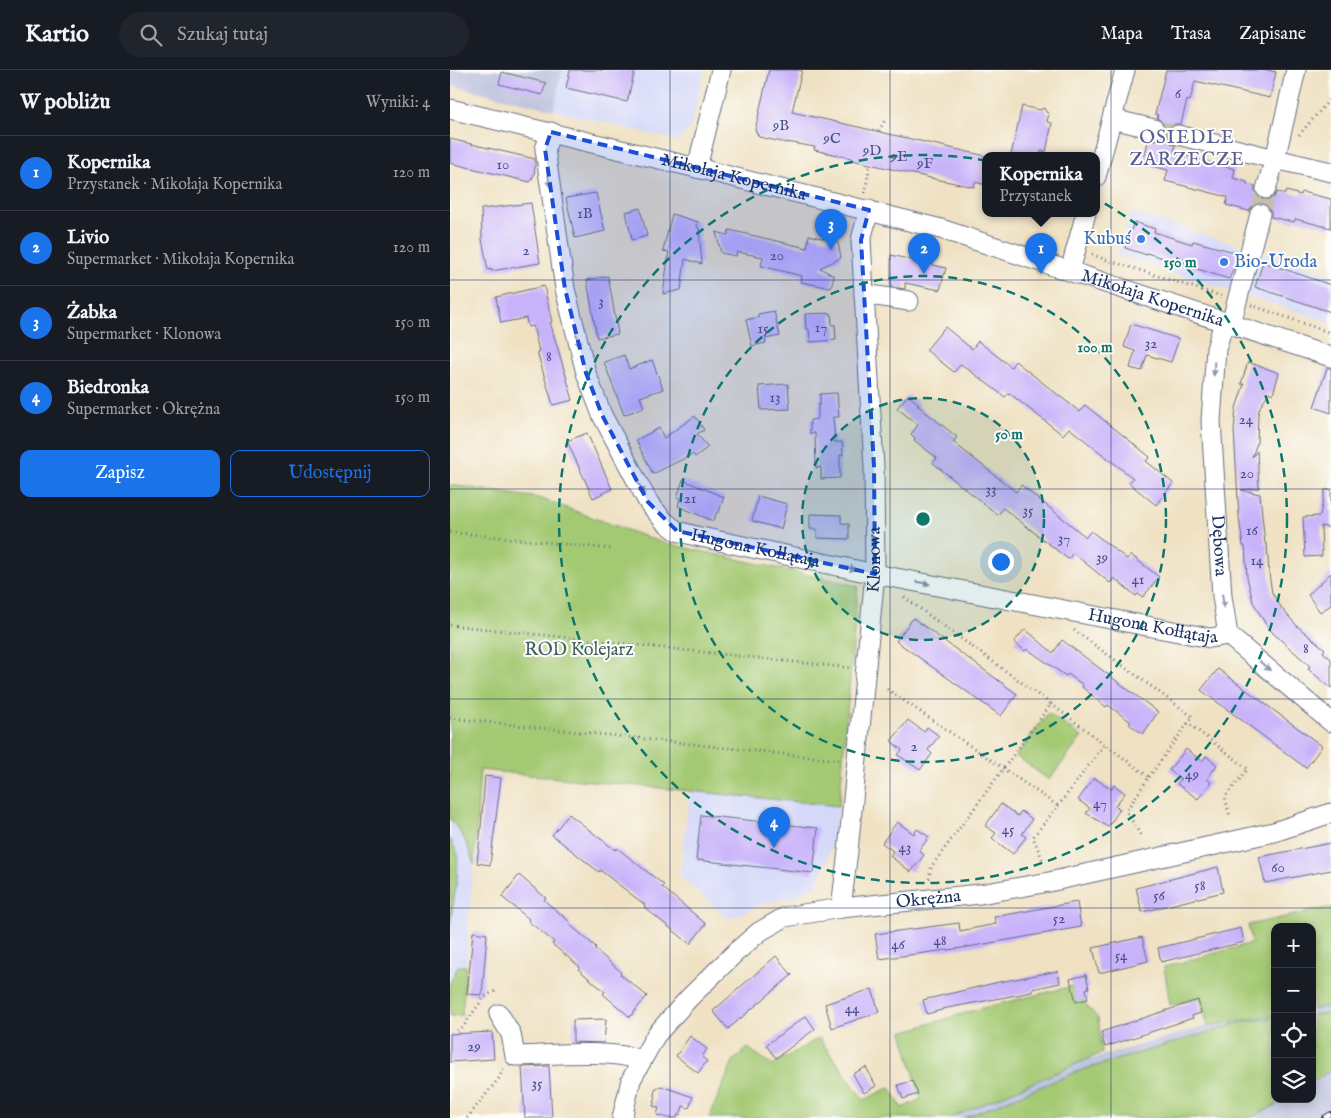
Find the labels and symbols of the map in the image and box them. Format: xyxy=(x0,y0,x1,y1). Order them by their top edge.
house number: 6 xyxy=(1175,84,1182,103)
house number: 9B xyxy=(772,116,789,135)
district label: OSIEDLE ZARZECZE xyxy=(1129,126,1245,172)
house number: 9C xyxy=(822,129,841,148)
house number: 9D xyxy=(862,141,881,160)
house number: 9E xyxy=(890,147,907,166)
street label: Mikołaja Kopernika xyxy=(659,148,809,206)
house number: 9F xyxy=(916,154,934,173)
house number: 10 xyxy=(497,155,509,174)
one-way arrow xyxy=(546,172,554,188)
house number: 1B xyxy=(577,204,593,223)
pin: 3 xyxy=(815,209,847,250)
place label: Kubuś xyxy=(1084,228,1132,251)
pin: 2 xyxy=(908,233,940,274)
pin: 1 xyxy=(1025,233,1057,274)
marker: Kubuś xyxy=(1135,233,1147,245)
house number: 2 xyxy=(522,241,530,260)
house number: 20 xyxy=(770,246,784,265)
place label: Bio-Uroda xyxy=(1234,251,1317,274)
text: 150 m xyxy=(1163,253,1197,272)
marker: Bio-Uroda xyxy=(1218,256,1230,268)
street label: Mikołaja Kopernika xyxy=(1078,264,1227,333)
house number: 3 xyxy=(598,292,604,311)
house number: 17 xyxy=(815,318,827,337)
house number: 15 xyxy=(757,319,769,338)
one-way arrow xyxy=(574,332,582,347)
house number: 32 xyxy=(1145,334,1157,353)
text: 100 m xyxy=(1077,338,1113,357)
house number: 8 xyxy=(546,347,552,366)
one-way arrow xyxy=(1210,362,1218,378)
house number: 13 xyxy=(769,388,781,407)
house number: 24 xyxy=(1239,410,1254,429)
text: 50 m xyxy=(995,425,1023,444)
house number: 20 xyxy=(1240,464,1254,483)
house number: 33 xyxy=(985,480,997,499)
one-way arrow xyxy=(637,481,645,496)
house number: 21 xyxy=(684,489,696,508)
house number: 35 xyxy=(1022,501,1034,520)
centre of rings xyxy=(914,510,932,528)
street label: Dębowa xyxy=(1205,514,1232,577)
house number: 16 xyxy=(1246,521,1259,540)
street label: Hugona Kołłątaja xyxy=(689,524,822,574)
street label: Klonowa xyxy=(862,526,887,594)
house number: 37 xyxy=(1058,529,1070,548)
house number: 39 xyxy=(1096,548,1108,567)
your location xyxy=(988,549,1014,575)
house number: 14 xyxy=(1251,551,1264,570)
one-way arrow xyxy=(841,564,857,572)
house number: 41 xyxy=(1132,570,1144,589)
one-way arrow xyxy=(915,579,930,587)
one-way arrow xyxy=(1219,594,1227,610)
street label: Hugona Kołłątaja xyxy=(1086,603,1219,649)
park label: ROD Kolejarz xyxy=(524,639,634,662)
house number: 8 xyxy=(1303,639,1309,658)
one-way arrow xyxy=(1259,660,1271,671)
house number: 2 xyxy=(910,737,918,756)
house number: 49 xyxy=(1185,765,1199,784)
house number: 47 xyxy=(1093,794,1107,813)
pin: 4 xyxy=(758,807,790,848)
house number: 45 xyxy=(1002,820,1015,839)
house number: 43 xyxy=(899,838,911,857)
house number: 60 xyxy=(1271,858,1285,877)
house number: 58 xyxy=(1194,876,1206,895)
street label: Okrężna xyxy=(895,884,962,914)
house number: 56 xyxy=(1153,886,1166,905)
house number: 52 xyxy=(1053,909,1065,928)
house number: 48 xyxy=(933,931,947,950)
house number: 46 xyxy=(891,935,906,954)
house number: 54 xyxy=(1115,946,1128,965)
house number: 44 xyxy=(845,999,860,1018)
house number: 29 xyxy=(467,1037,481,1056)
house number: 35 xyxy=(531,1074,543,1093)

